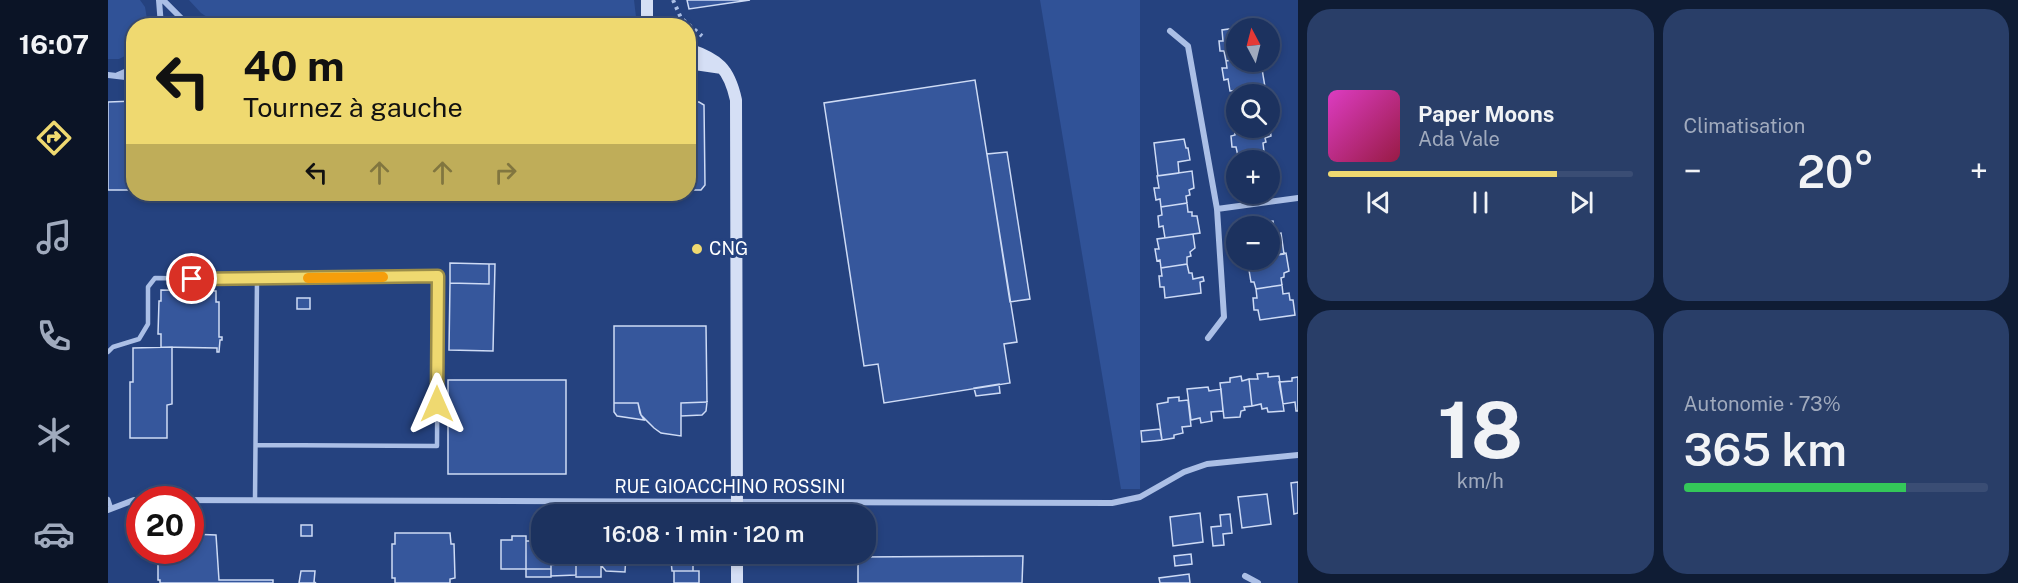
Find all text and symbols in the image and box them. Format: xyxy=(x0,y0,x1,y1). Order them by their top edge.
north arrow xyxy=(1226,18,1280,72)
map controls xyxy=(1226,18,1280,270)
text: 16:07 xyxy=(19,28,89,60)
text: 40 m xyxy=(243,41,345,90)
icon: left xyxy=(144,42,222,120)
button: search xyxy=(1226,84,1280,138)
text: Tournez à gauche xyxy=(243,91,463,123)
text: Paper Moons xyxy=(1418,101,1554,127)
text: Climatisation xyxy=(1684,114,1805,138)
icon: directions xyxy=(33,117,75,159)
text: Ada Vale xyxy=(1418,127,1500,151)
text: 20° xyxy=(1797,145,1874,198)
button: + xyxy=(1226,150,1280,204)
text: − xyxy=(1684,152,1702,190)
text: + xyxy=(1970,152,1988,190)
icon: left xyxy=(300,156,333,189)
icon: ahead xyxy=(363,156,396,189)
icon: ahead xyxy=(426,156,459,189)
icon: right xyxy=(489,156,522,189)
icon: previous xyxy=(1362,186,1395,219)
icon: pause xyxy=(1464,186,1497,219)
icon: next xyxy=(1565,186,1598,219)
icon: music xyxy=(33,216,75,258)
button: − xyxy=(1226,216,1280,270)
place label: CNG xyxy=(709,238,748,259)
marker: CNG xyxy=(690,242,704,256)
pin xyxy=(166,253,217,304)
icon: arrive xyxy=(175,262,208,295)
icon: phone xyxy=(33,315,75,357)
position arrow xyxy=(405,372,469,436)
text: 18 xyxy=(1437,384,1523,476)
text: Autonomie · 73% xyxy=(1684,392,1841,416)
icon: climate xyxy=(33,414,75,456)
text: 365 km xyxy=(1684,423,1847,476)
text: km/h xyxy=(1457,469,1504,493)
street label: RUE GIOACCHINO ROSSINI xyxy=(615,476,845,497)
speed limit sign: 20 xyxy=(126,486,204,564)
icon: car xyxy=(33,513,75,555)
text: 16:08 · 1 min · 120 m xyxy=(603,521,804,547)

